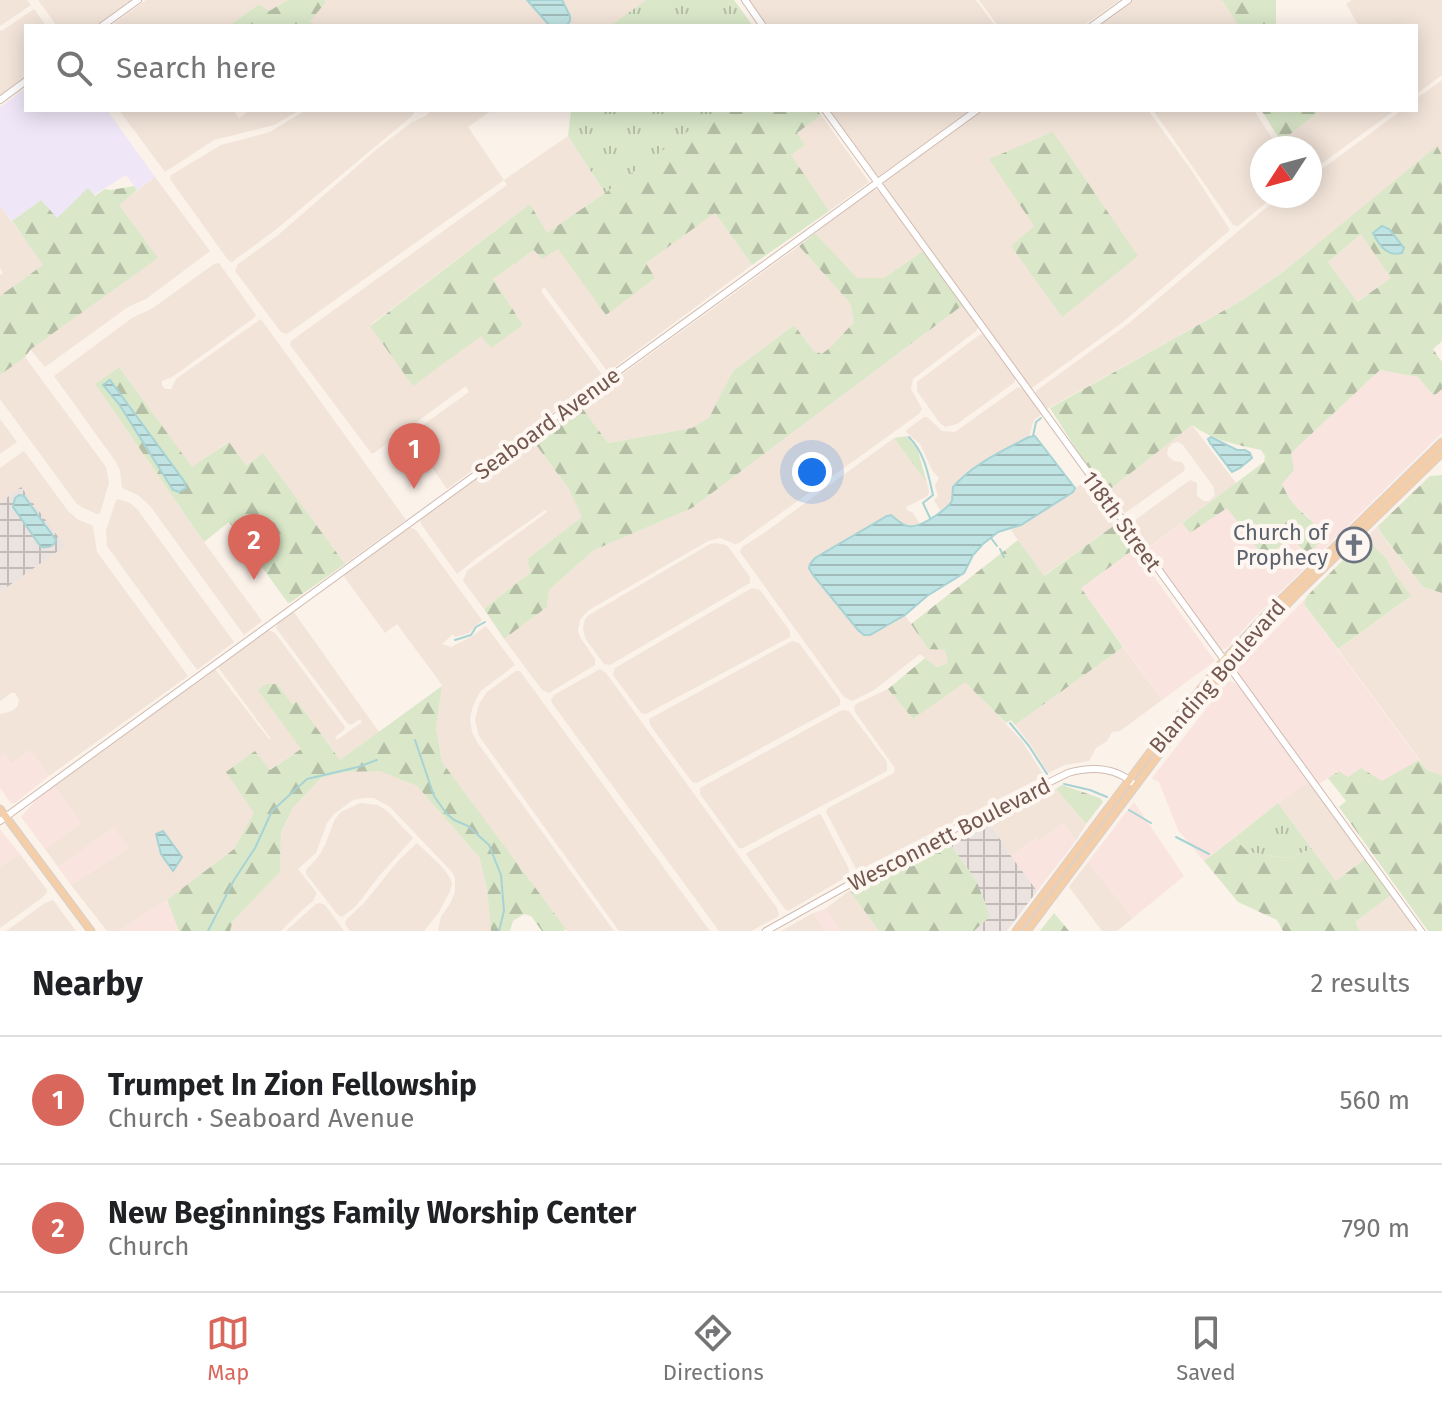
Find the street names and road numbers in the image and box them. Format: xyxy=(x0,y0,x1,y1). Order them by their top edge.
street label: Seaboard Avenue xyxy=(469,362,625,485)
street label: 118th Street xyxy=(1076,466,1167,577)
street label: Blanding Boulevard xyxy=(1143,594,1291,759)
street label: Wesconnett Boulevard xyxy=(844,772,1055,897)

